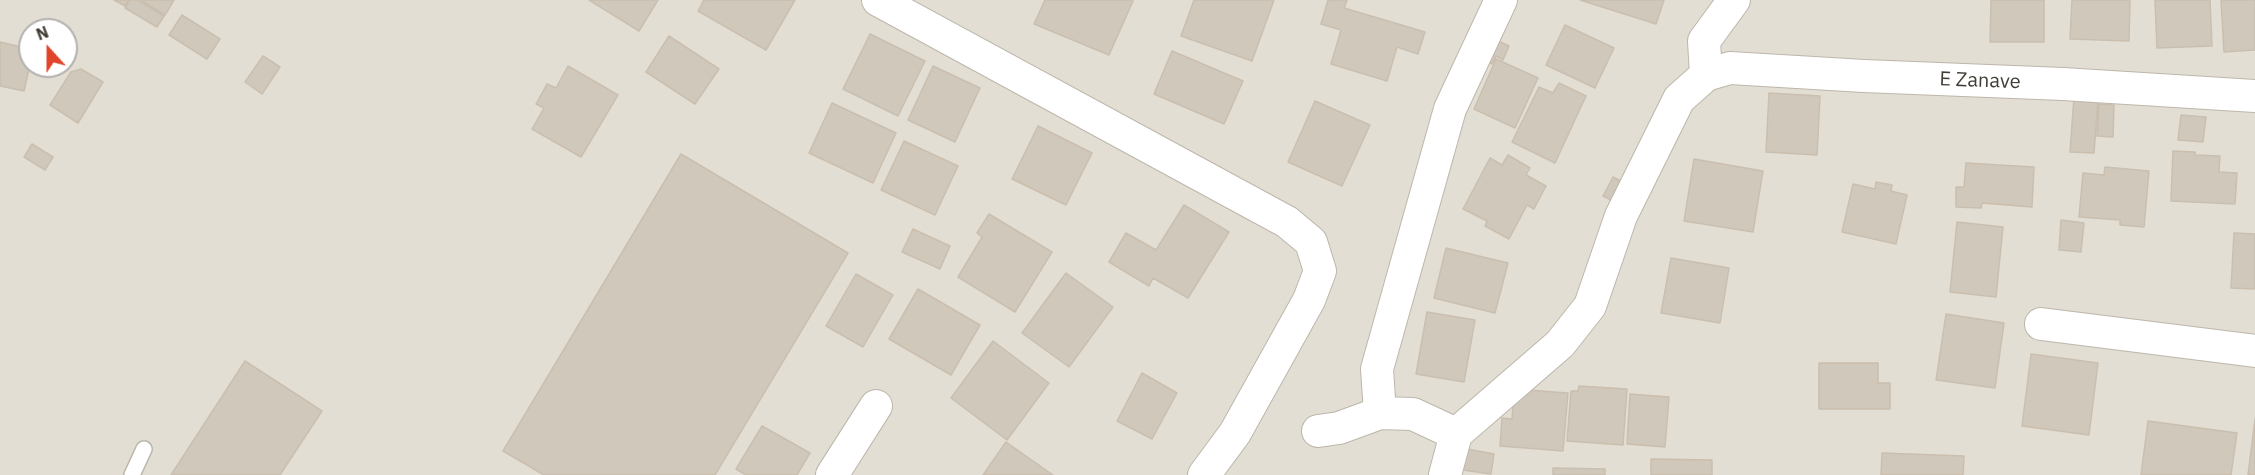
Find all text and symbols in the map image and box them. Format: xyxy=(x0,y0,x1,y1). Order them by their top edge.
north arrow xyxy=(18,18,78,78)
text: N xyxy=(33,22,51,44)
street label: E Zanave xyxy=(1939,68,2021,94)

